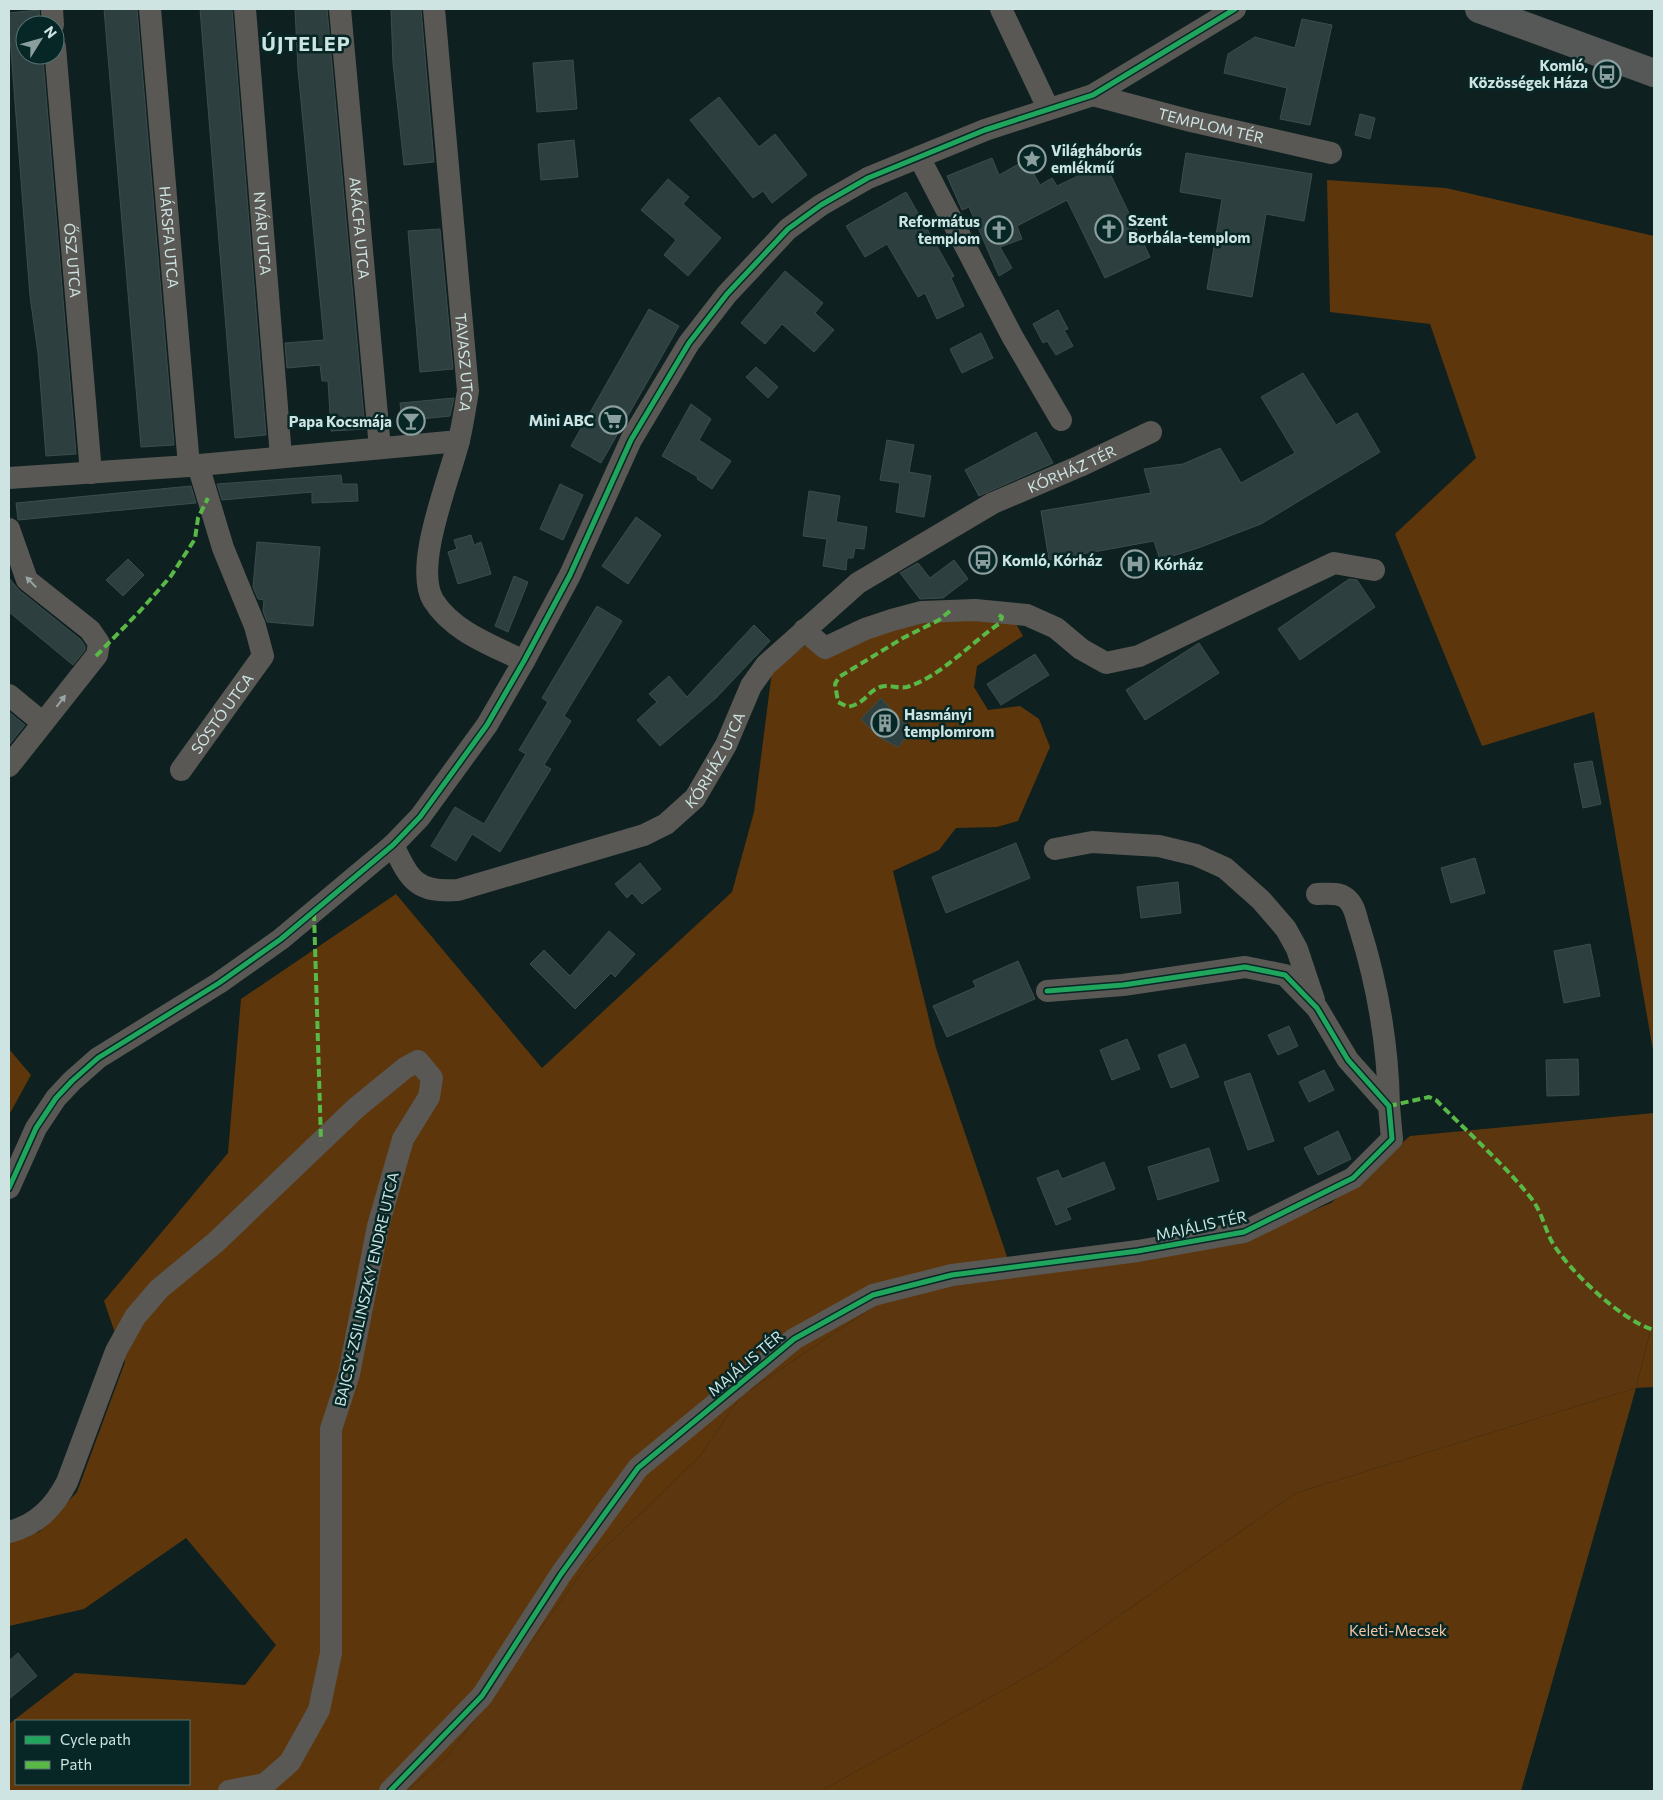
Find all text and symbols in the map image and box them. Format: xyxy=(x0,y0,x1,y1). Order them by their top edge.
north arrow xyxy=(15,15,65,65)
text: N xyxy=(41,23,61,41)
district label: ÚJTELEP xyxy=(261,31,351,55)
place label: Komló, Közösségek Háza xyxy=(1469,56,1588,91)
bus stop icon: Komló, Közösségek Háza xyxy=(1592,59,1622,89)
street label: TEMPLOM TÉR xyxy=(1156,104,1266,146)
place label: Világháborús emlékmű xyxy=(1051,141,1142,176)
place icon: Világháborús emlékmű xyxy=(1017,144,1047,174)
street label: AKÁCFA UTCA xyxy=(346,176,374,280)
street label: HÁRSFA UTCA xyxy=(156,185,183,289)
street label: NYÁR UTCA xyxy=(251,191,275,276)
place label: Szent Borbála-templom xyxy=(1128,211,1250,246)
place label: Református templom xyxy=(899,212,980,247)
church icon: Szent Borbála-templom xyxy=(1094,214,1124,244)
church icon: Református templom xyxy=(984,215,1014,245)
street label: ŐSZ UTCA xyxy=(61,222,85,298)
street label: TAVASZ UTCA xyxy=(452,312,477,414)
supermarket icon: Mini ABC xyxy=(598,405,628,435)
bar icon: Papa Kocsmája xyxy=(396,406,426,436)
place label: Mini ABC xyxy=(529,411,594,429)
place label: Papa Kocsmája xyxy=(289,412,392,430)
street label: KÓRHÁZ TÉR xyxy=(1025,441,1119,496)
bus stop icon: Komló, Kórház xyxy=(968,545,998,575)
hospital icon: Kórház xyxy=(1120,549,1150,579)
place label: Komló, Kórház xyxy=(1002,551,1103,569)
place label: Kórház xyxy=(1154,555,1203,573)
one-way arrow xyxy=(25,576,37,588)
street label: SÓSTÓ UTCA xyxy=(187,669,257,757)
one-way arrow xyxy=(55,695,66,708)
place label: Hasmányi templomrom xyxy=(904,705,994,740)
building icon: Hasmányi templomrom xyxy=(870,708,900,738)
street label: KÓRHÁZ UTCA xyxy=(681,709,748,812)
street label: BAJCSY-ZSILINSZKY ENDRE UTCA xyxy=(330,1170,402,1408)
street label: MAJÁLIS TÉR xyxy=(1154,1206,1248,1243)
street label: MAJÁLIS TÉR xyxy=(703,1326,786,1400)
park label: Keleti-Mecsek xyxy=(1349,1621,1447,1639)
legend xyxy=(15,1720,190,1785)
text: Cycle path xyxy=(60,1730,131,1748)
text: Path xyxy=(60,1755,92,1773)

